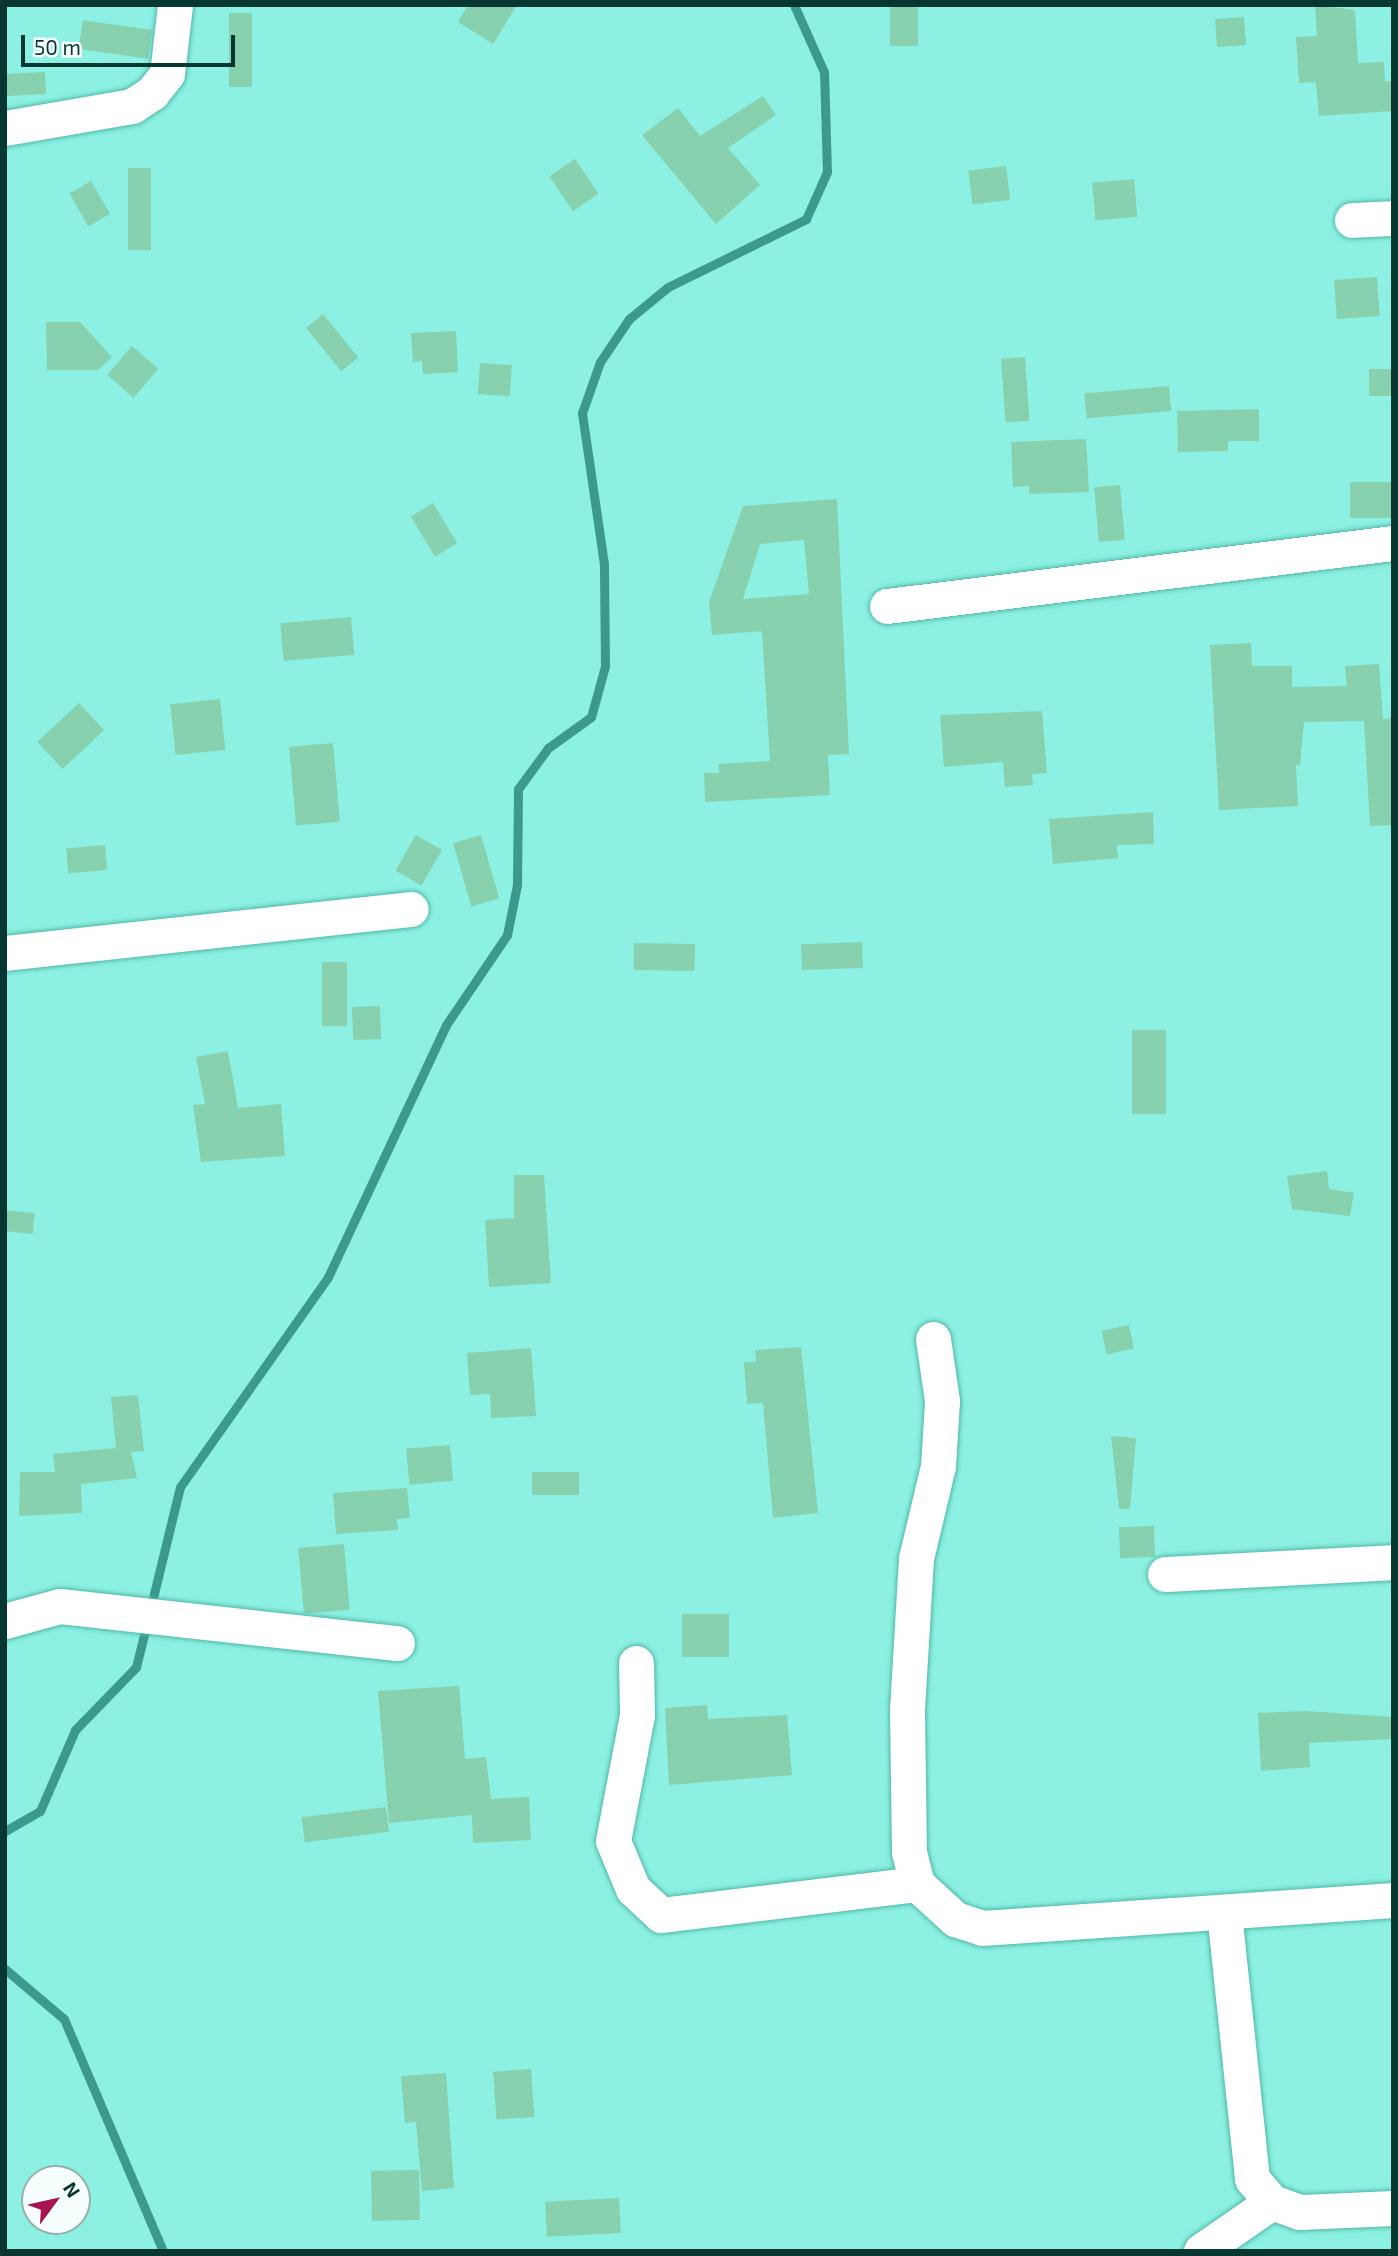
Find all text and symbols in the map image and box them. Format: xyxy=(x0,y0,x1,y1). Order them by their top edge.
scale bar xyxy=(24,21,238,65)
text: 50 m xyxy=(34,34,81,59)
north arrow xyxy=(21,2165,91,2235)
text: N xyxy=(59,2177,86,2201)

